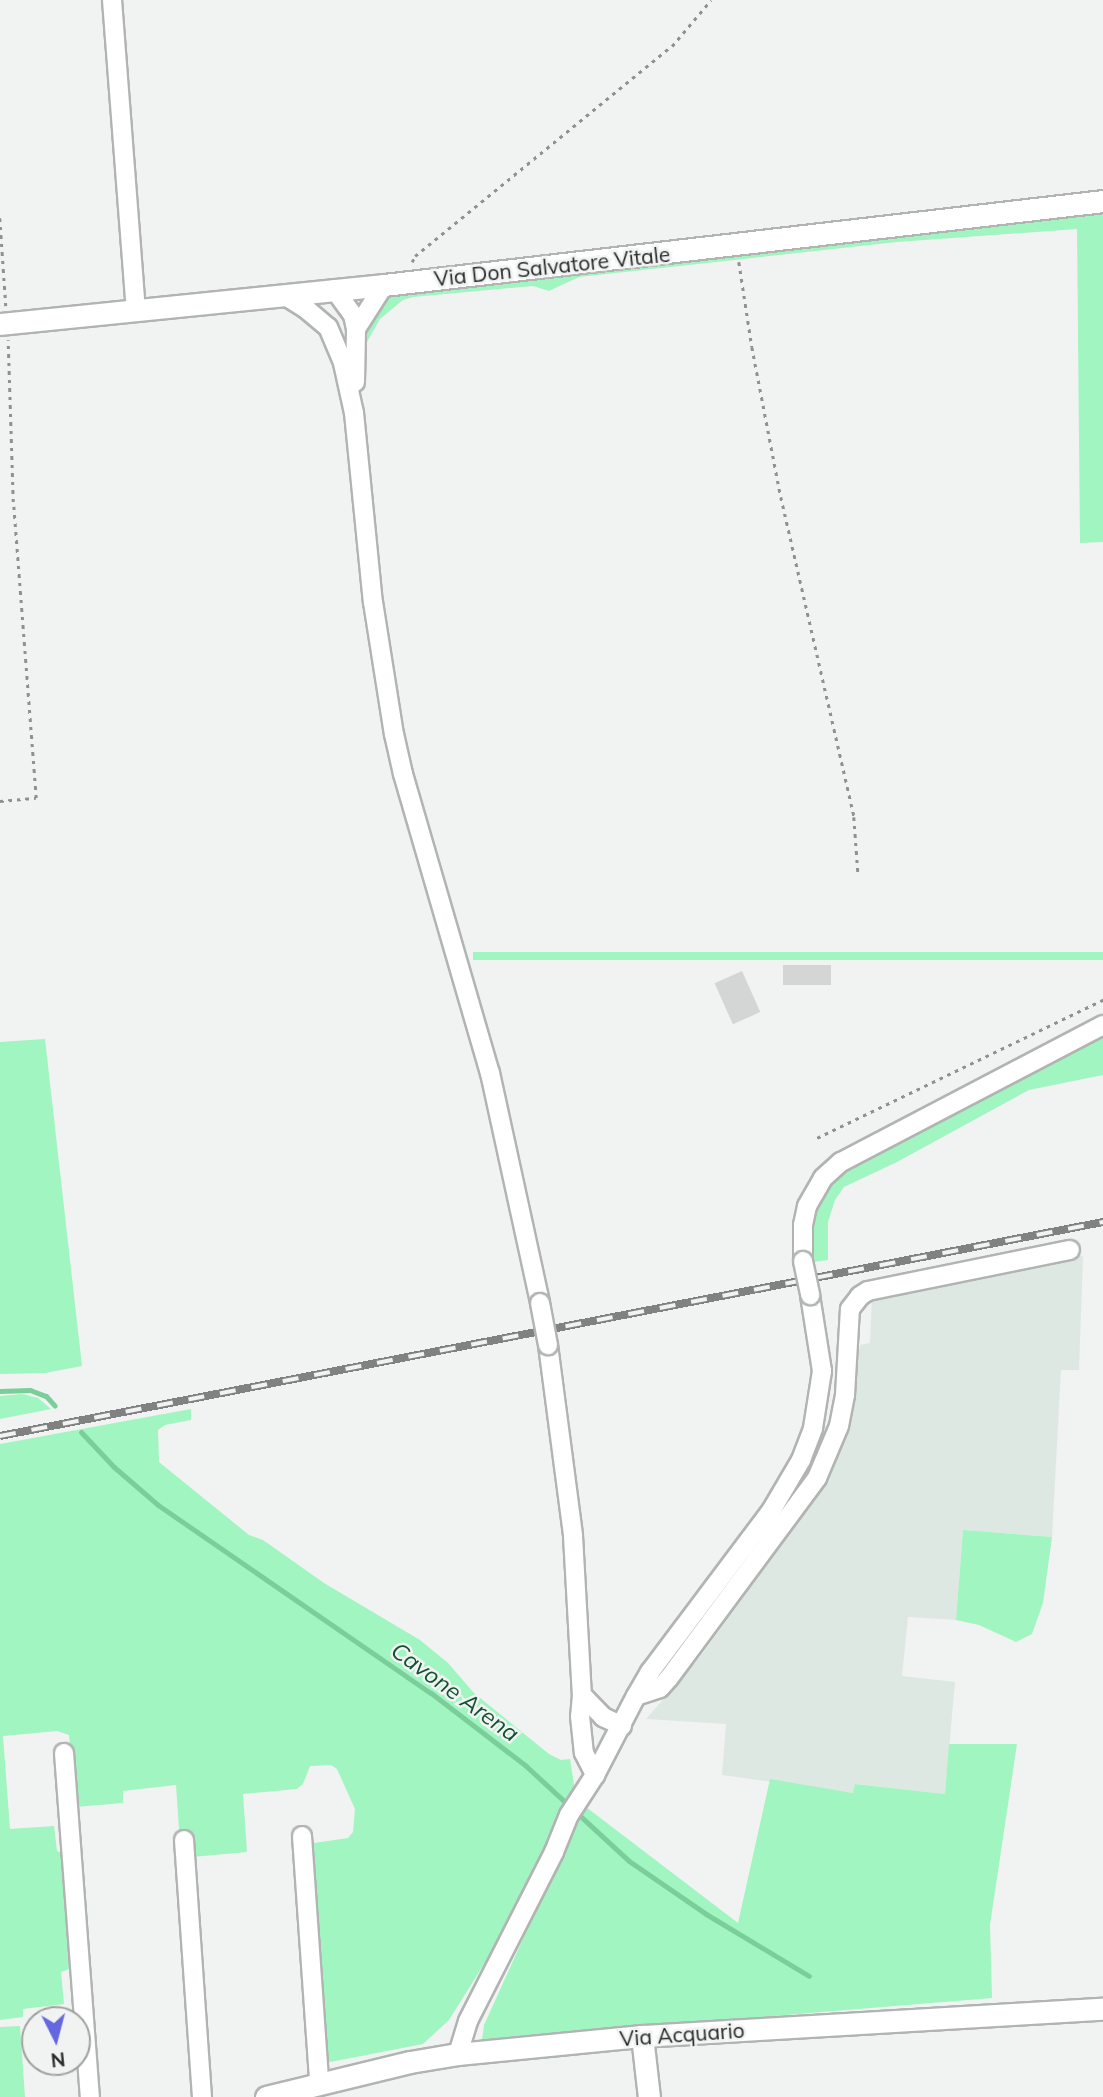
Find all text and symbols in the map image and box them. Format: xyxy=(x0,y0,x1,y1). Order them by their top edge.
street label: Via Don Salvatore Vitale xyxy=(433,241,671,291)
water label: Cavone Arena xyxy=(386,1636,524,1748)
north arrow xyxy=(21,2006,91,2076)
street label: Via Acquario xyxy=(619,2017,745,2051)
text: N xyxy=(50,2047,66,2073)

